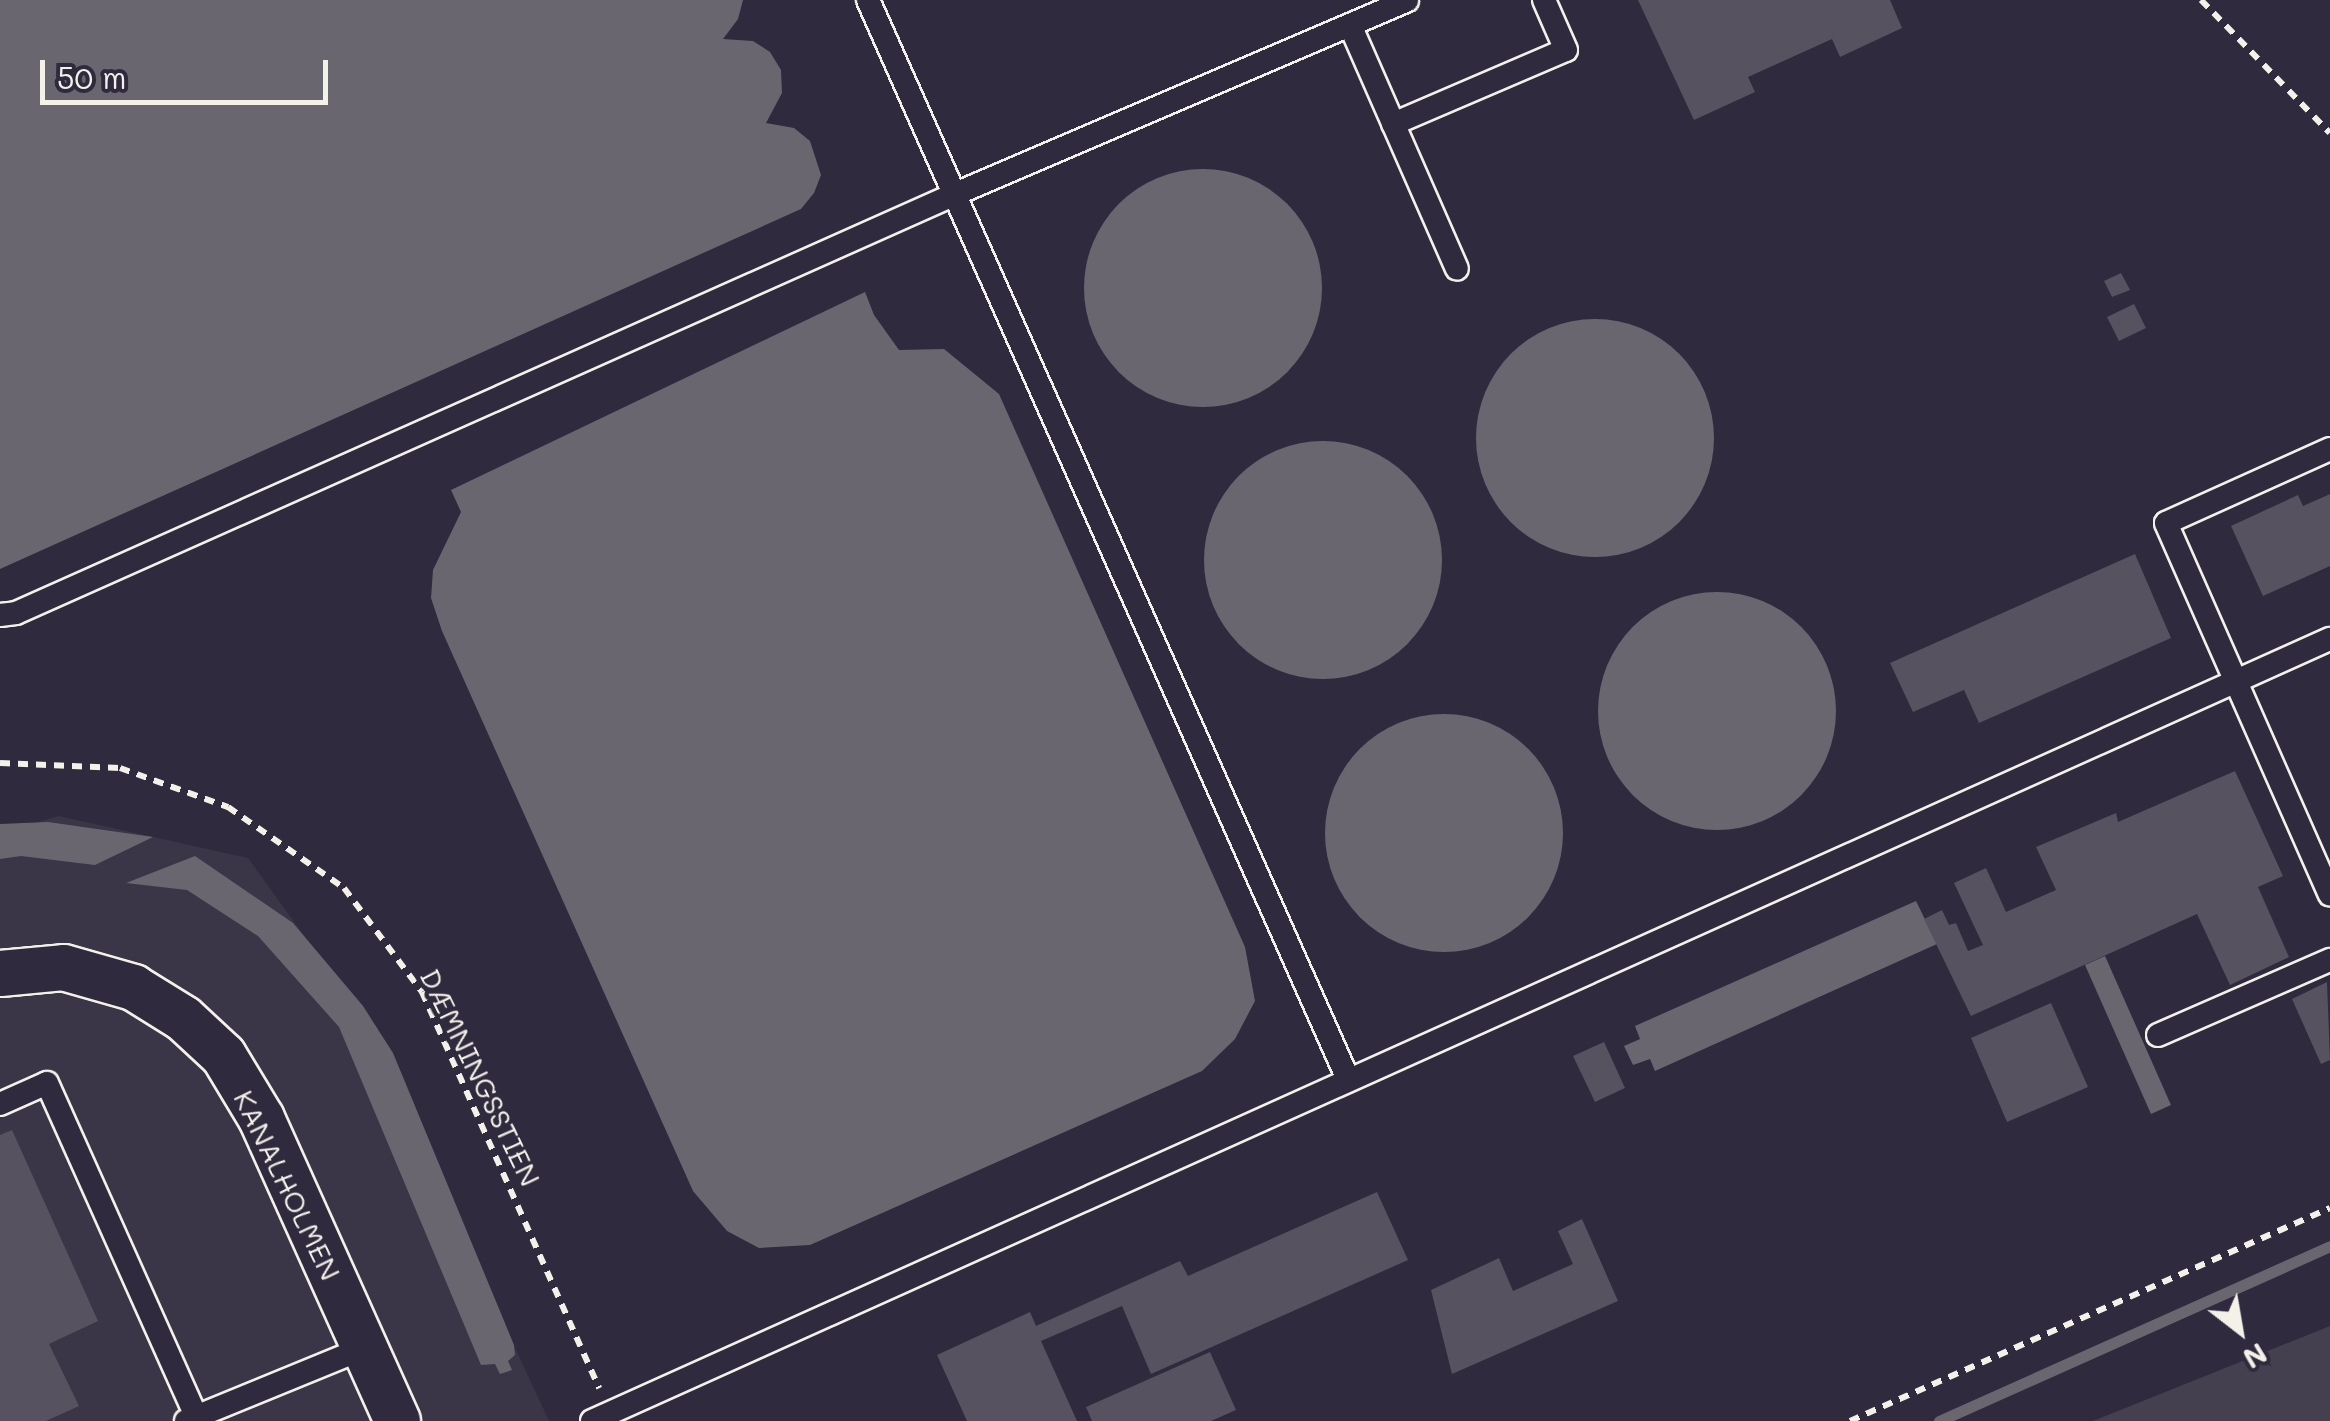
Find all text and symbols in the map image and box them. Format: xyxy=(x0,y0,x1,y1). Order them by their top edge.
scale bar xyxy=(45,40,332,102)
text: 50 m xyxy=(57,57,127,97)
street label: DÆMNINGSSTIEN xyxy=(414,963,548,1191)
street label: KANALHOLMEN xyxy=(228,1085,348,1285)
north arrow xyxy=(2190,1281,2290,1381)
text: N xyxy=(2237,1336,2274,1378)

